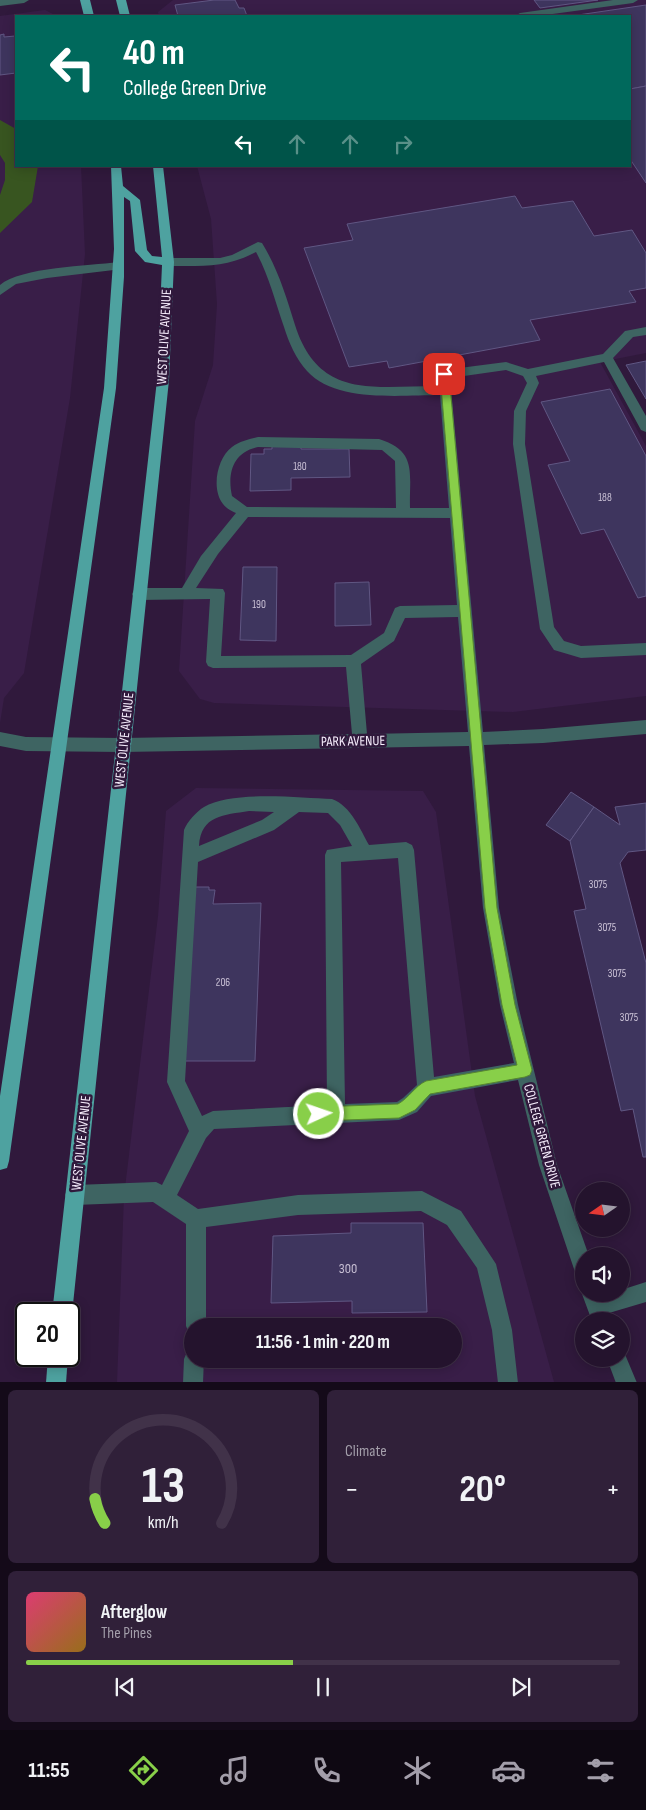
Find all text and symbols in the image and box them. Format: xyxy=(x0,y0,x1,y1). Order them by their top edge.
text: 40 m xyxy=(123,32,185,75)
icon: left xyxy=(40,35,105,100)
text: College Green Drive xyxy=(123,75,267,102)
icon: left xyxy=(230,130,258,158)
icon: ahead xyxy=(283,130,311,158)
icon: ahead xyxy=(336,130,364,158)
icon: right xyxy=(389,130,417,158)
street label: WEST OLIVE AVENUE xyxy=(153,289,175,385)
pin xyxy=(423,353,465,395)
icon: arrive xyxy=(430,360,458,388)
house number: 180 xyxy=(293,460,307,473)
house number: 188 xyxy=(598,491,612,504)
house number: 190 xyxy=(252,598,266,611)
street label: WEST OLIVE AVENUE xyxy=(111,691,137,788)
street label: PARK AVENUE xyxy=(321,732,385,750)
house number: 3075 xyxy=(589,878,607,891)
house number: 3075 xyxy=(598,921,616,934)
house number: 3075 xyxy=(608,967,626,980)
house number: 206 xyxy=(216,976,230,989)
house number: 3075 xyxy=(620,1011,638,1024)
street label: COLLEGE GREEN DRIVE xyxy=(520,1082,564,1190)
position arrow xyxy=(292,1087,344,1139)
street label: WEST OLIVE AVENUE xyxy=(68,1094,94,1191)
north arrow xyxy=(575,1182,630,1238)
map controls xyxy=(575,1182,630,1367)
button: sound xyxy=(575,1247,630,1302)
house number: 300 xyxy=(339,1260,357,1277)
speed limit sign: 20 xyxy=(15,1302,80,1367)
button: layers xyxy=(575,1312,630,1367)
text: 11:56 · 1 min · 220 m xyxy=(256,1331,390,1354)
text: Climate xyxy=(345,1442,387,1461)
text: 13 xyxy=(142,1455,185,1518)
text: 20° xyxy=(459,1467,506,1512)
text: − xyxy=(345,1473,359,1506)
text: + xyxy=(606,1473,620,1506)
text: km/h xyxy=(148,1512,179,1533)
text: Afterglow xyxy=(101,1601,167,1624)
text: The Pines xyxy=(101,1624,152,1643)
icon: previous xyxy=(111,1673,139,1701)
icon: pause xyxy=(309,1673,337,1701)
icon: next xyxy=(507,1673,535,1701)
icon: directions xyxy=(126,1753,161,1788)
icon: music xyxy=(217,1753,252,1788)
icon: phone xyxy=(309,1753,344,1788)
icon: climate xyxy=(400,1753,435,1788)
icon: car xyxy=(491,1753,526,1788)
icon: filters xyxy=(583,1753,618,1788)
text: 11:55 xyxy=(28,1757,70,1784)

